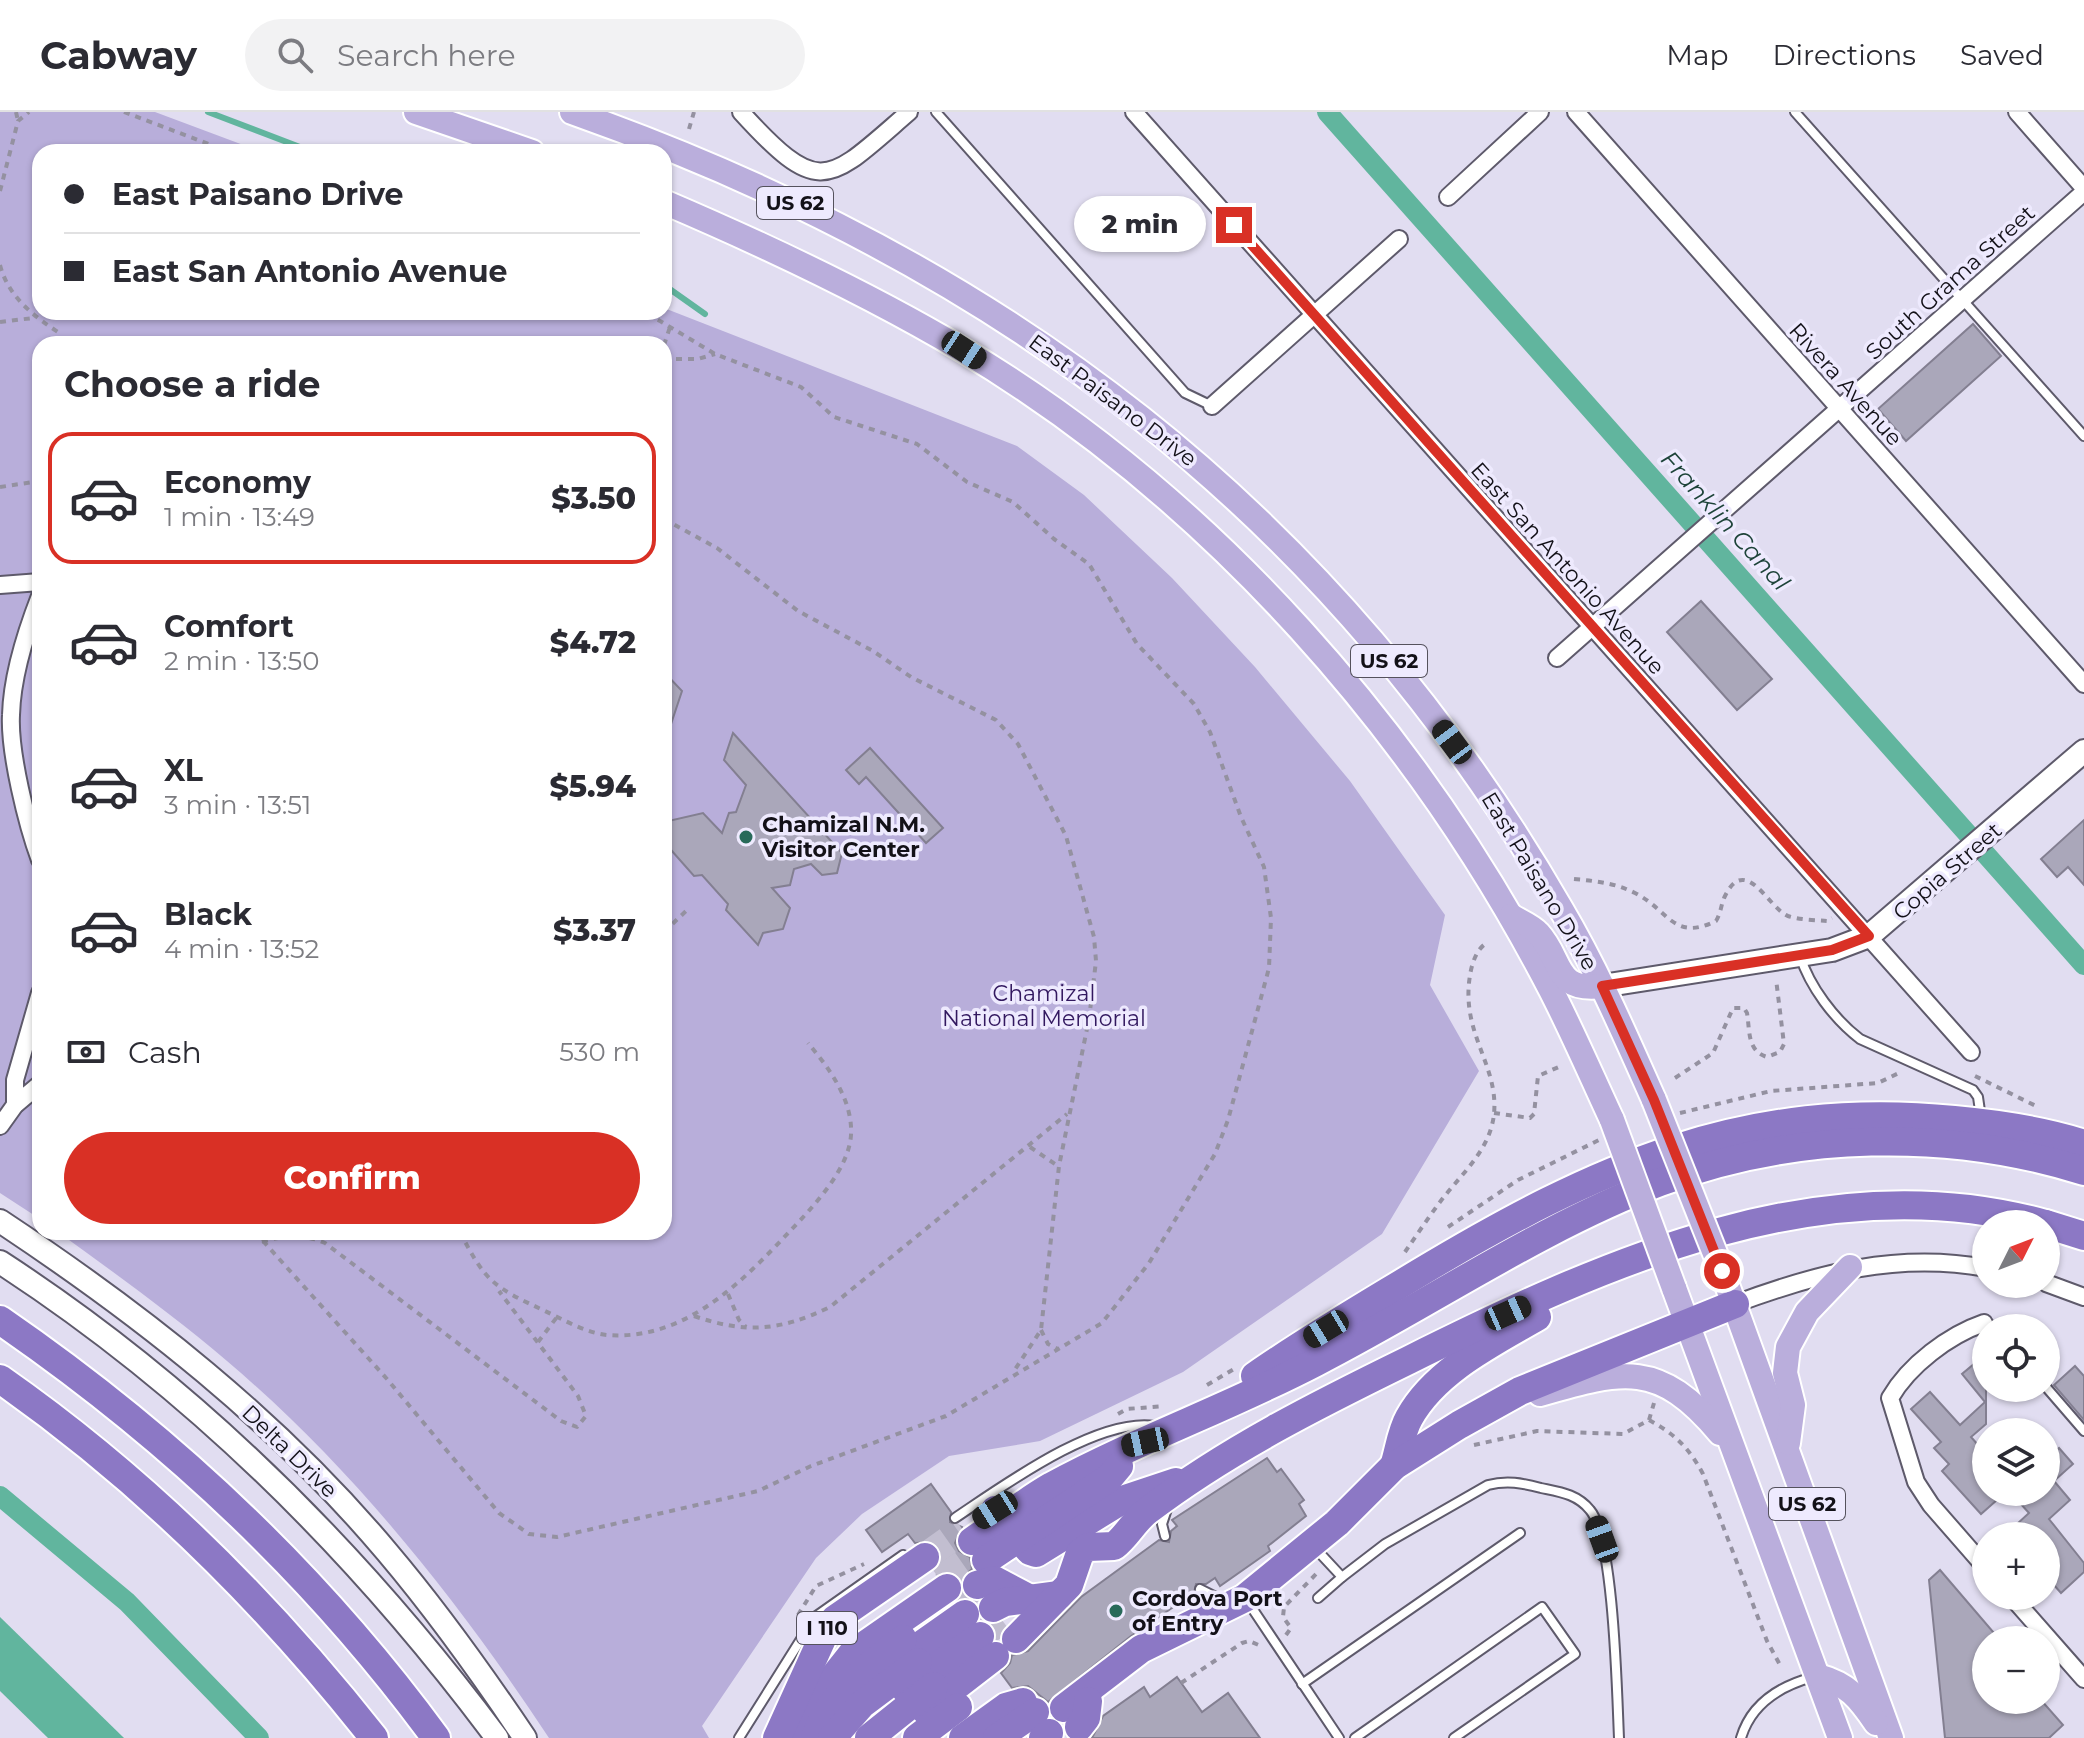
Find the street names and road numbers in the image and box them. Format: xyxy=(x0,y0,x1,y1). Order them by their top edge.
road number: US 62 xyxy=(757,187,833,219)
street label: South Grama Street xyxy=(1860,199,2040,365)
street label: Rivera Avenue xyxy=(1783,317,1908,451)
street label: East Paisano Drive xyxy=(1023,329,1202,472)
street label: East San Antonio Avenue xyxy=(1465,457,1670,680)
road number: US 62 xyxy=(1351,645,1427,677)
street label: East Paisano Drive xyxy=(1476,787,1603,975)
street label: Copia Street xyxy=(1888,817,2007,926)
street label: Delta Drive xyxy=(236,1399,343,1503)
road number: US 62 xyxy=(1769,1488,1845,1520)
road number: I 110 xyxy=(797,1612,857,1644)

